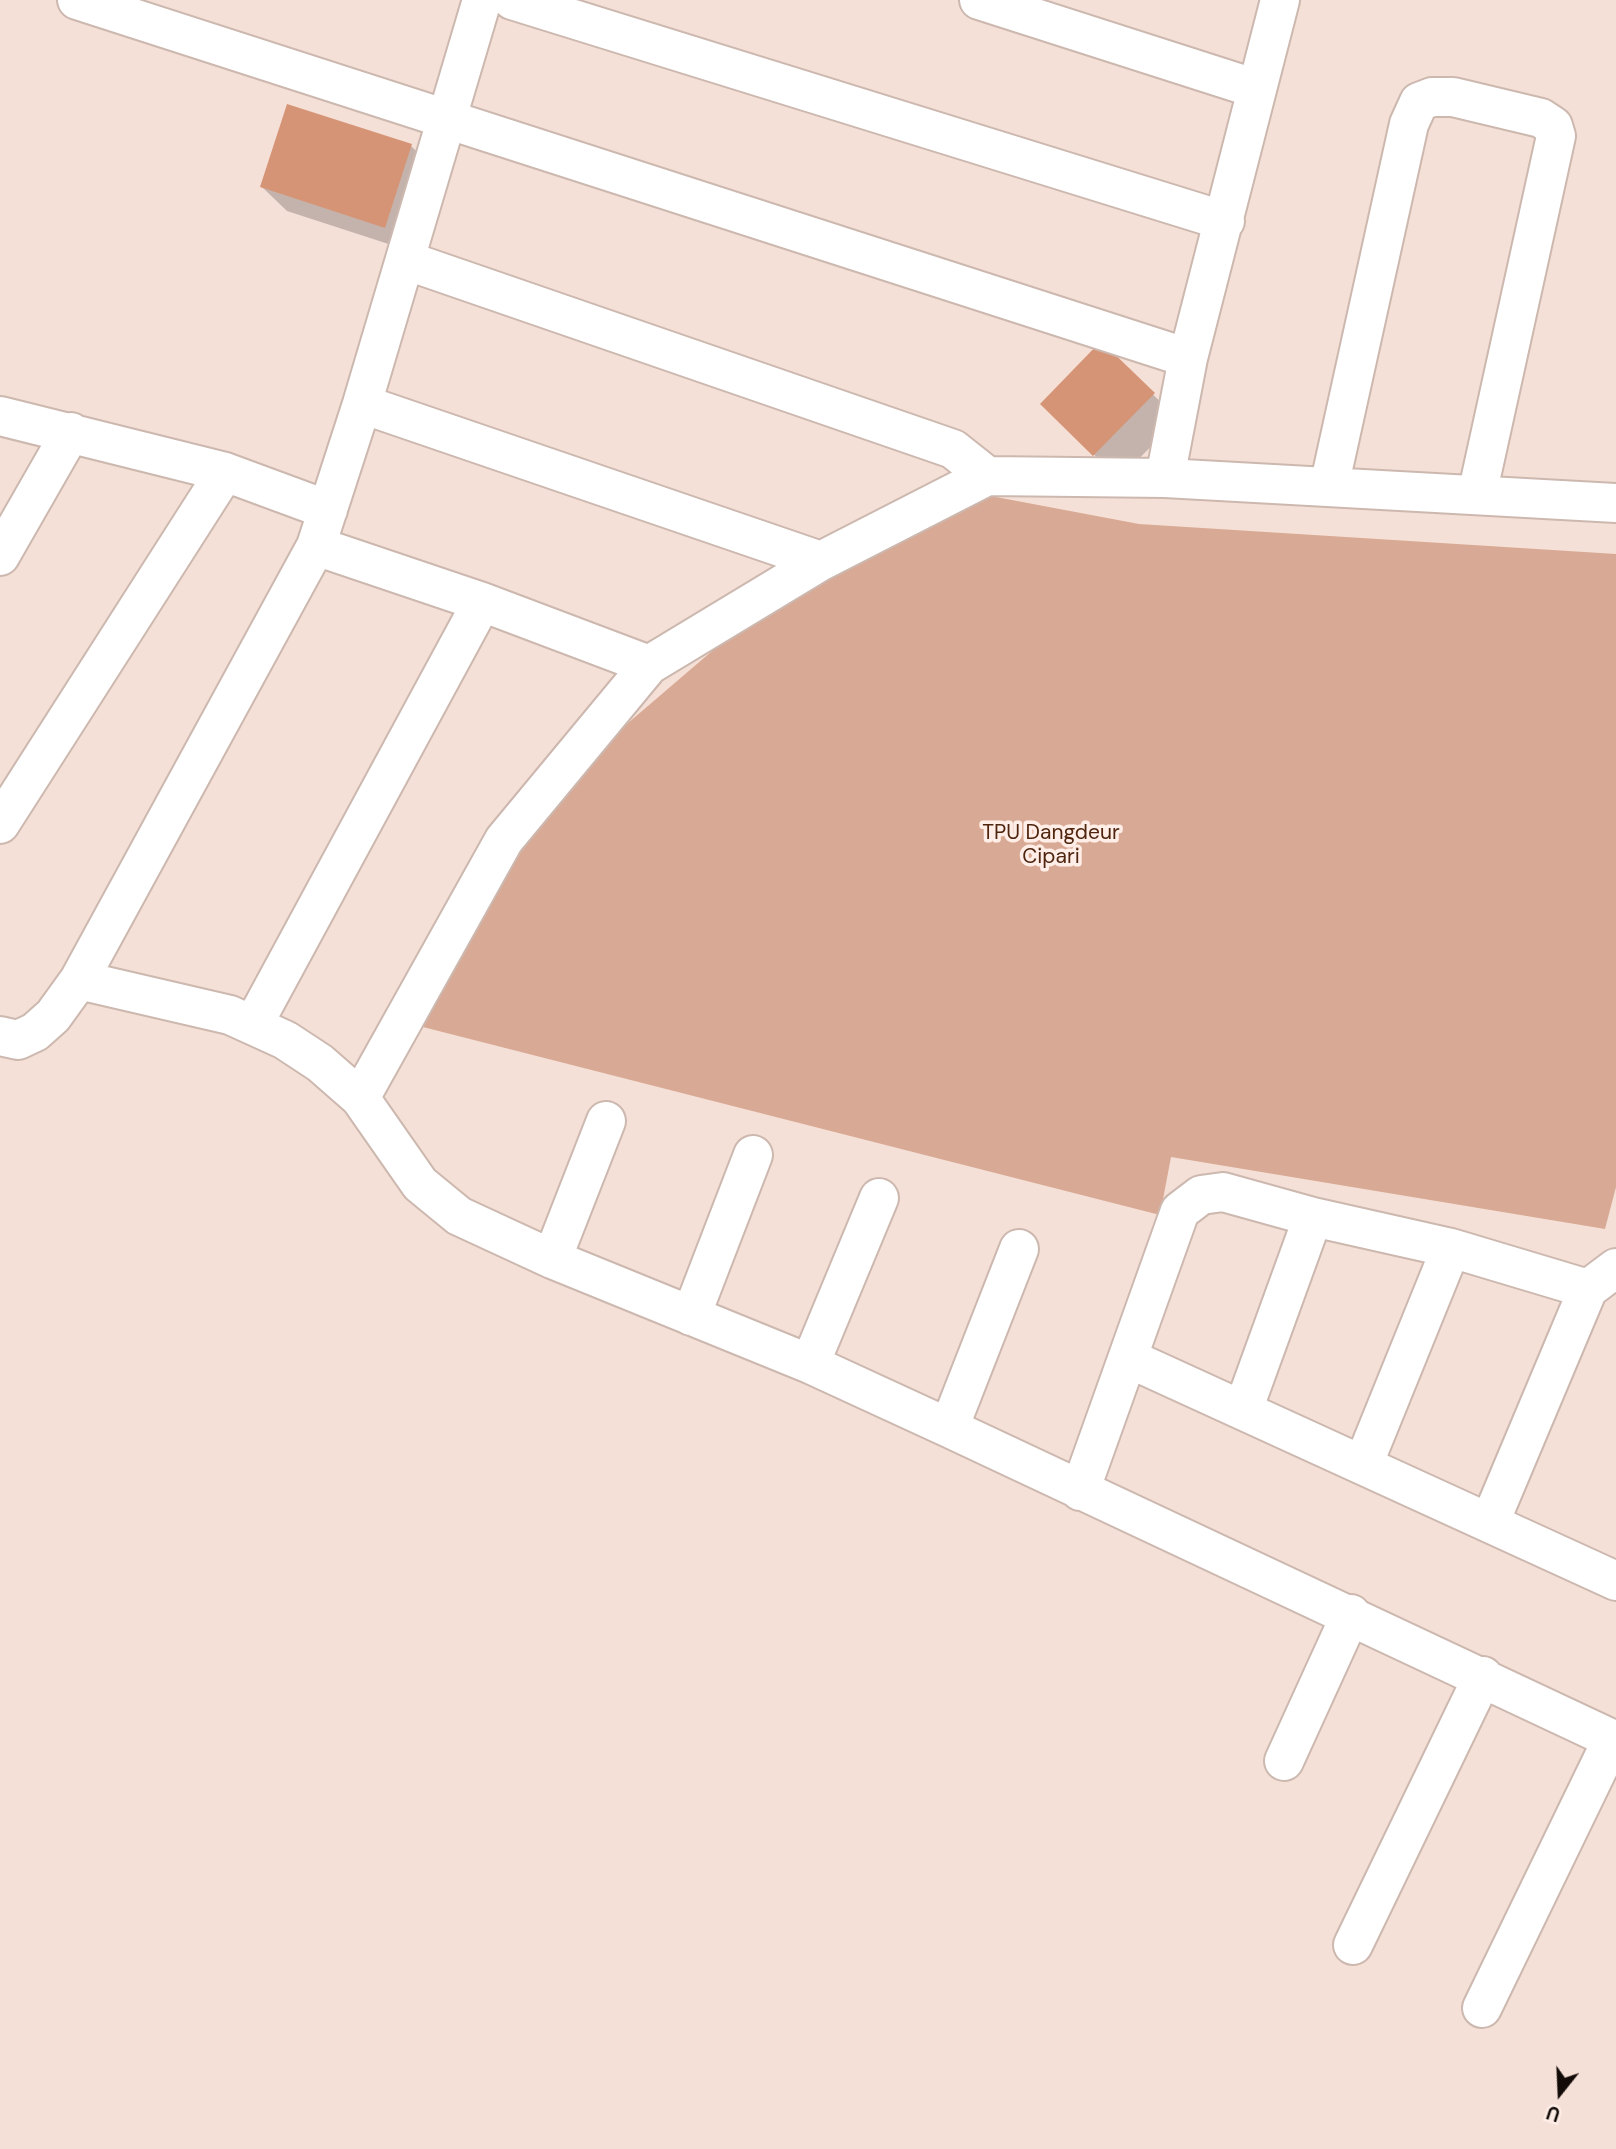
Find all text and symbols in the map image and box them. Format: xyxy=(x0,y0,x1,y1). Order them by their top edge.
park label: TPU Dangdeur Cipari xyxy=(982,820,1120,870)
north arrow xyxy=(1525,2058,1595,2128)
text: U xyxy=(1543,2100,1563,2127)

